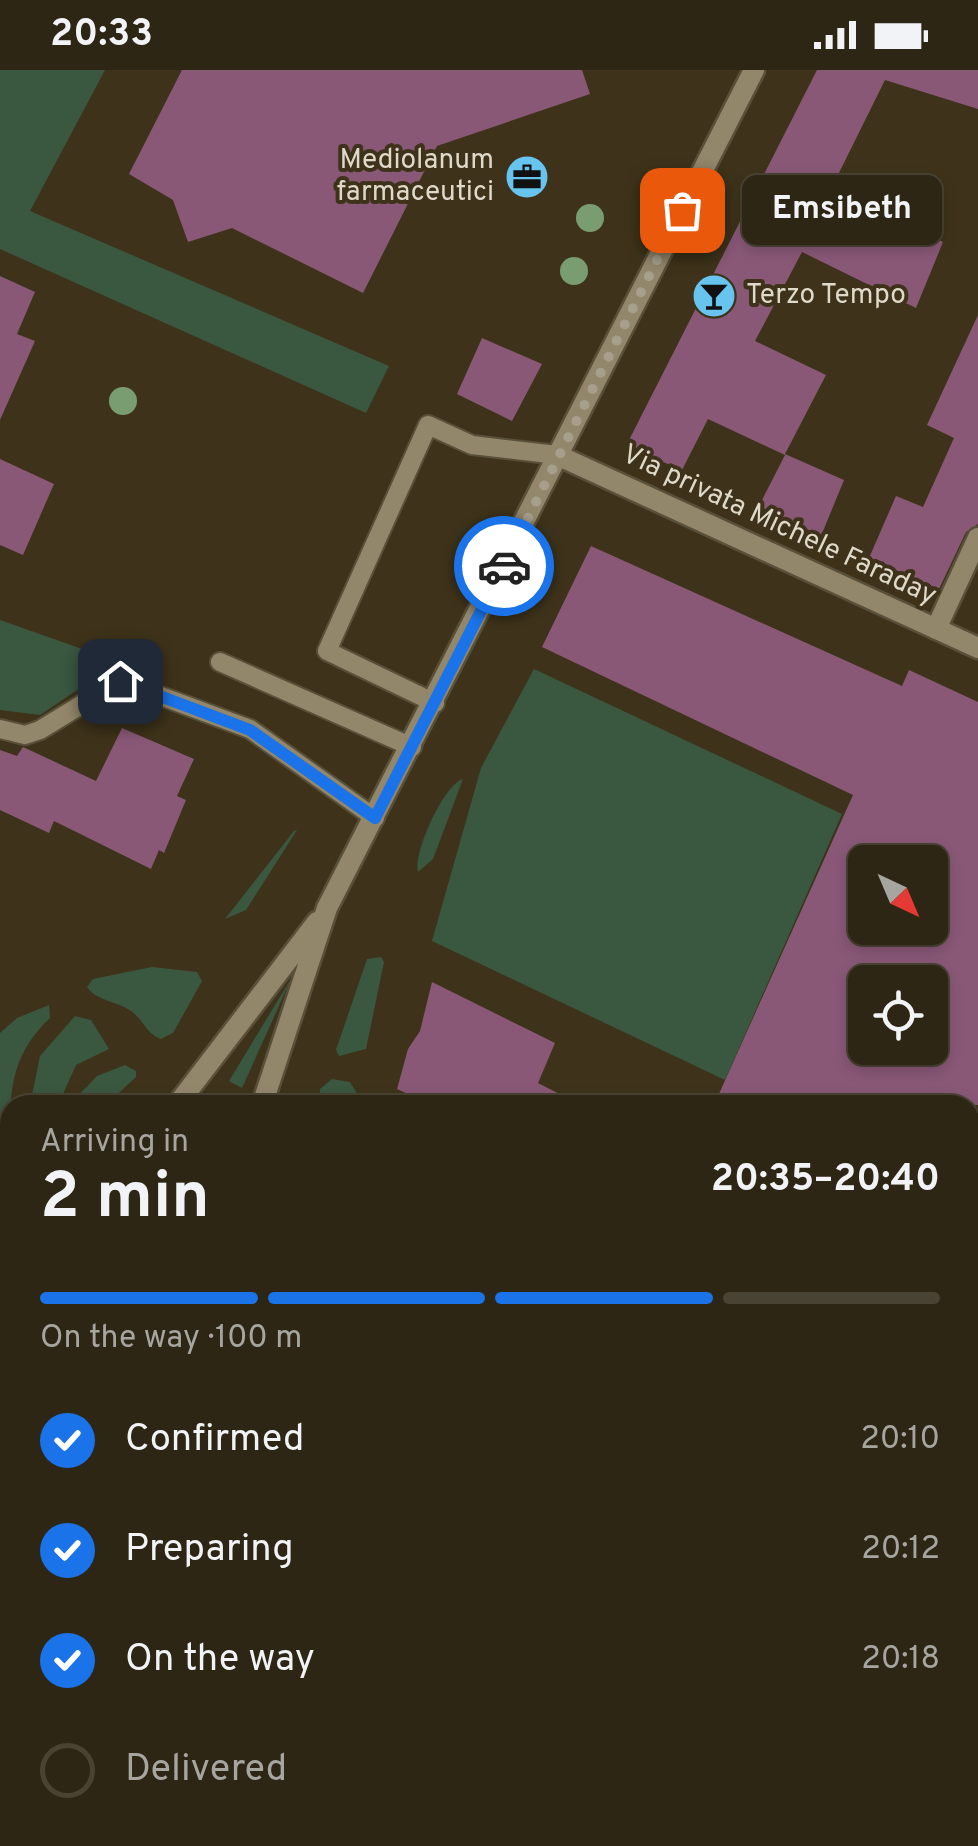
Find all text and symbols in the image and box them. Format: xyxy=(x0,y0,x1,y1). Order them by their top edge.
text: 20:33 xyxy=(50,11,153,60)
place label: Mediolanum farmaceutici xyxy=(337,143,494,211)
office icon: Mediolanum farmaceutici xyxy=(504,154,550,200)
pin xyxy=(640,168,725,253)
callout: Emsibeth xyxy=(742,175,942,245)
icon: bag xyxy=(655,183,710,238)
text: Emsibeth xyxy=(772,190,912,230)
bar icon: Terzo Tempo xyxy=(691,273,737,319)
place label: Terzo Tempo xyxy=(746,278,906,314)
street label: Via privata Michele Faraday xyxy=(616,437,942,615)
courier xyxy=(454,516,554,616)
icon: car xyxy=(477,539,532,594)
pin xyxy=(78,639,163,724)
icon: home xyxy=(93,654,148,709)
north arrow xyxy=(848,845,948,945)
map controls xyxy=(848,845,948,1065)
button: locate xyxy=(848,965,948,1065)
text: Arriving in xyxy=(40,1123,189,1163)
text: 20:35–20:40 xyxy=(711,1156,940,1205)
text: 2 min xyxy=(40,1159,210,1241)
text: On the way · 100 m xyxy=(40,1319,302,1359)
icon: check xyxy=(40,1413,95,1468)
text: Confirmed xyxy=(125,1416,304,1465)
text: 20:10 xyxy=(860,1420,940,1460)
icon: check xyxy=(40,1523,95,1578)
text: Preparing xyxy=(125,1526,294,1575)
text: 20:12 xyxy=(861,1530,940,1570)
icon: check xyxy=(40,1633,95,1688)
text: On the way xyxy=(125,1636,315,1685)
text: 20:18 xyxy=(861,1640,940,1680)
text: Delivered xyxy=(125,1746,287,1795)

